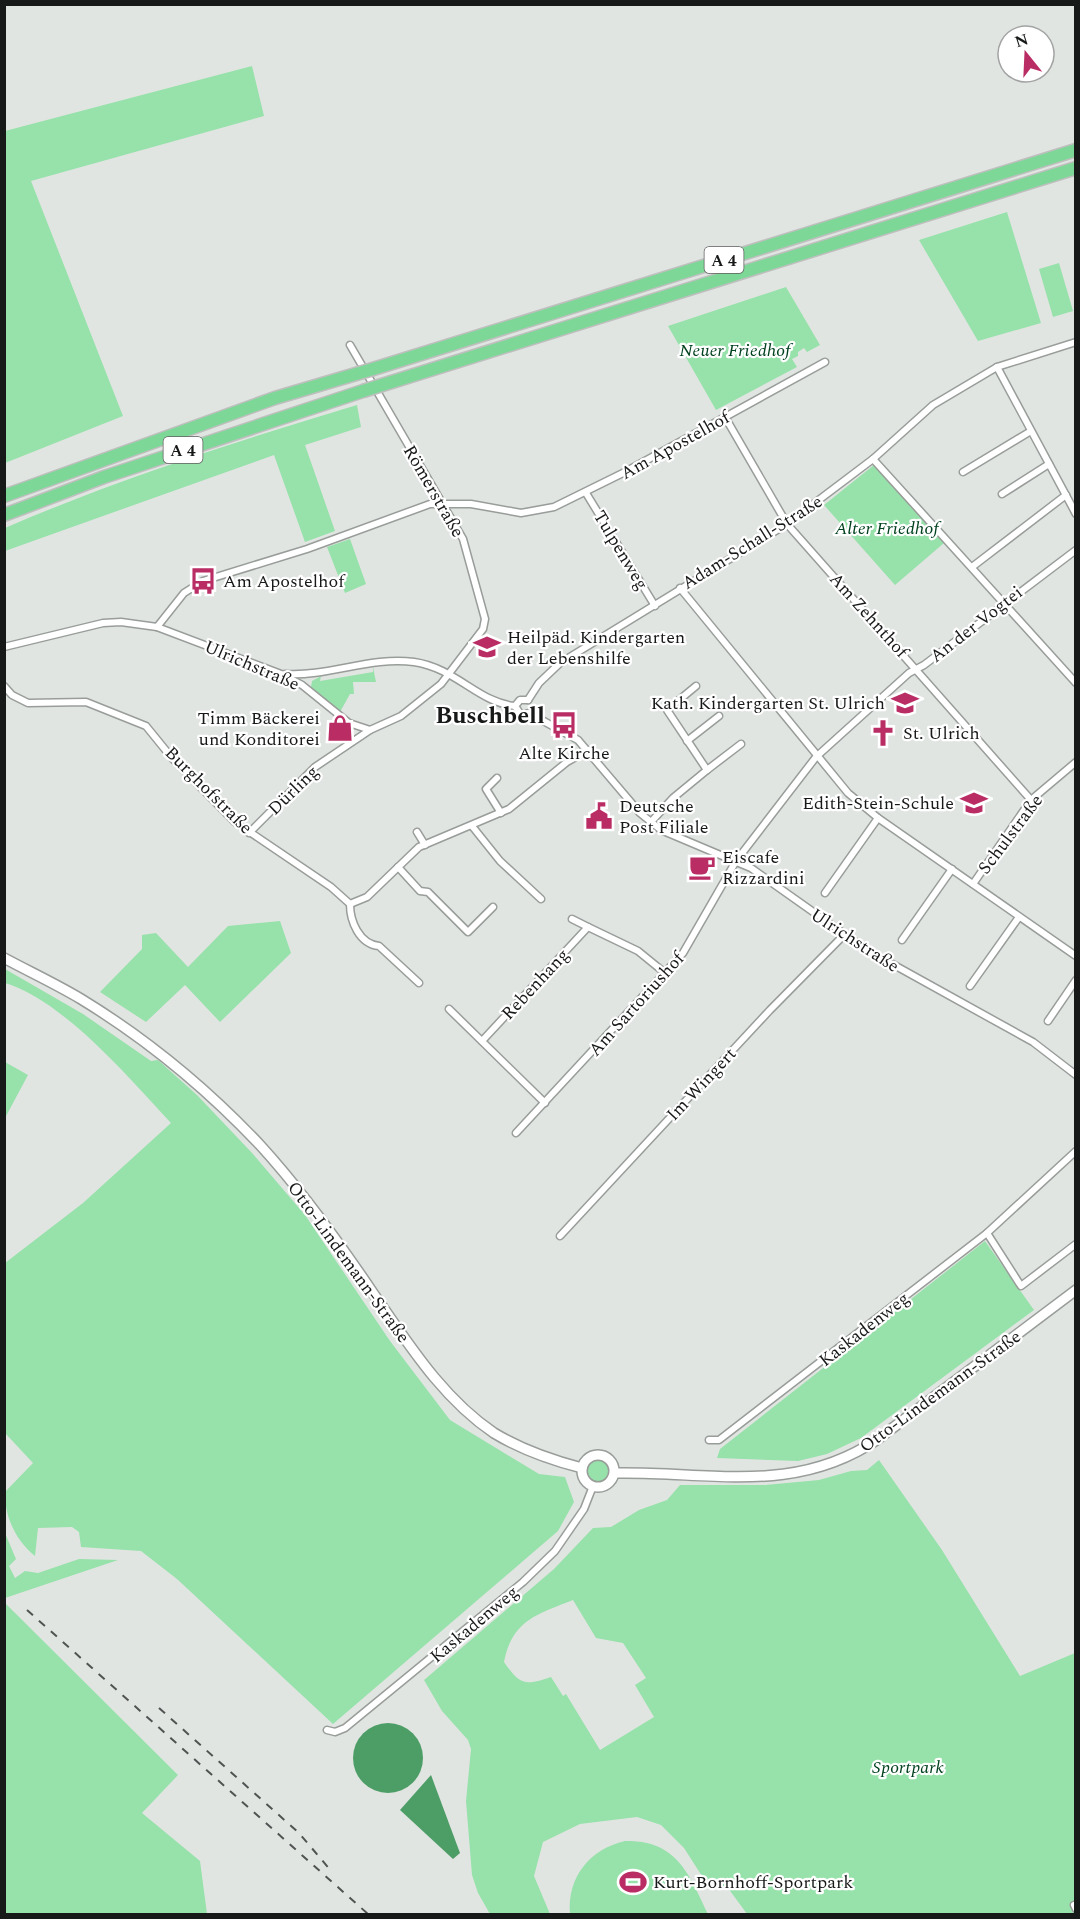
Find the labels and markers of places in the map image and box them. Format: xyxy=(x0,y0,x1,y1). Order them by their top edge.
bus stop icon: Am Apostelhof xyxy=(188,566,218,596)
place label: Am Apostelhof xyxy=(223,568,346,595)
place label: Heilpäd. Kindergarten der Lebenshilfe xyxy=(507,624,685,672)
school or university icon: Heilpäd. Kindergarten der Lebenshilfe xyxy=(472,632,502,662)
school or university icon: Kath. Kindergarten St. Ulrich xyxy=(890,688,920,718)
place label: Kath. Kindergarten St. Ulrich xyxy=(651,690,885,717)
place label: Timm Bäckerei und Konditorei xyxy=(198,705,320,753)
bus stop icon: Alte Kirche xyxy=(549,710,579,740)
shop icon: Timm Bäckerei und Konditorei xyxy=(325,713,355,743)
church icon: St. Ulrich xyxy=(868,718,898,748)
place label: St. Ulrich xyxy=(903,720,980,747)
place label: Alte Kirche xyxy=(518,740,610,767)
school or university icon: Edith-Stein-Schule xyxy=(959,788,989,818)
place label: Edith-Stein-Schule xyxy=(802,790,954,817)
place label: Deutsche Post Filiale xyxy=(619,793,708,841)
public building icon: Deutsche Post Filiale xyxy=(584,801,614,831)
place label: Eiscafe Rizzardini xyxy=(722,844,805,892)
cafe icon: Eiscafe Rizzardini xyxy=(687,852,717,882)
sports icon: Kurt-Bornhoff-Sportpark xyxy=(618,1867,648,1897)
place label: Kurt-Bornhoff-Sportpark xyxy=(653,1869,853,1896)

